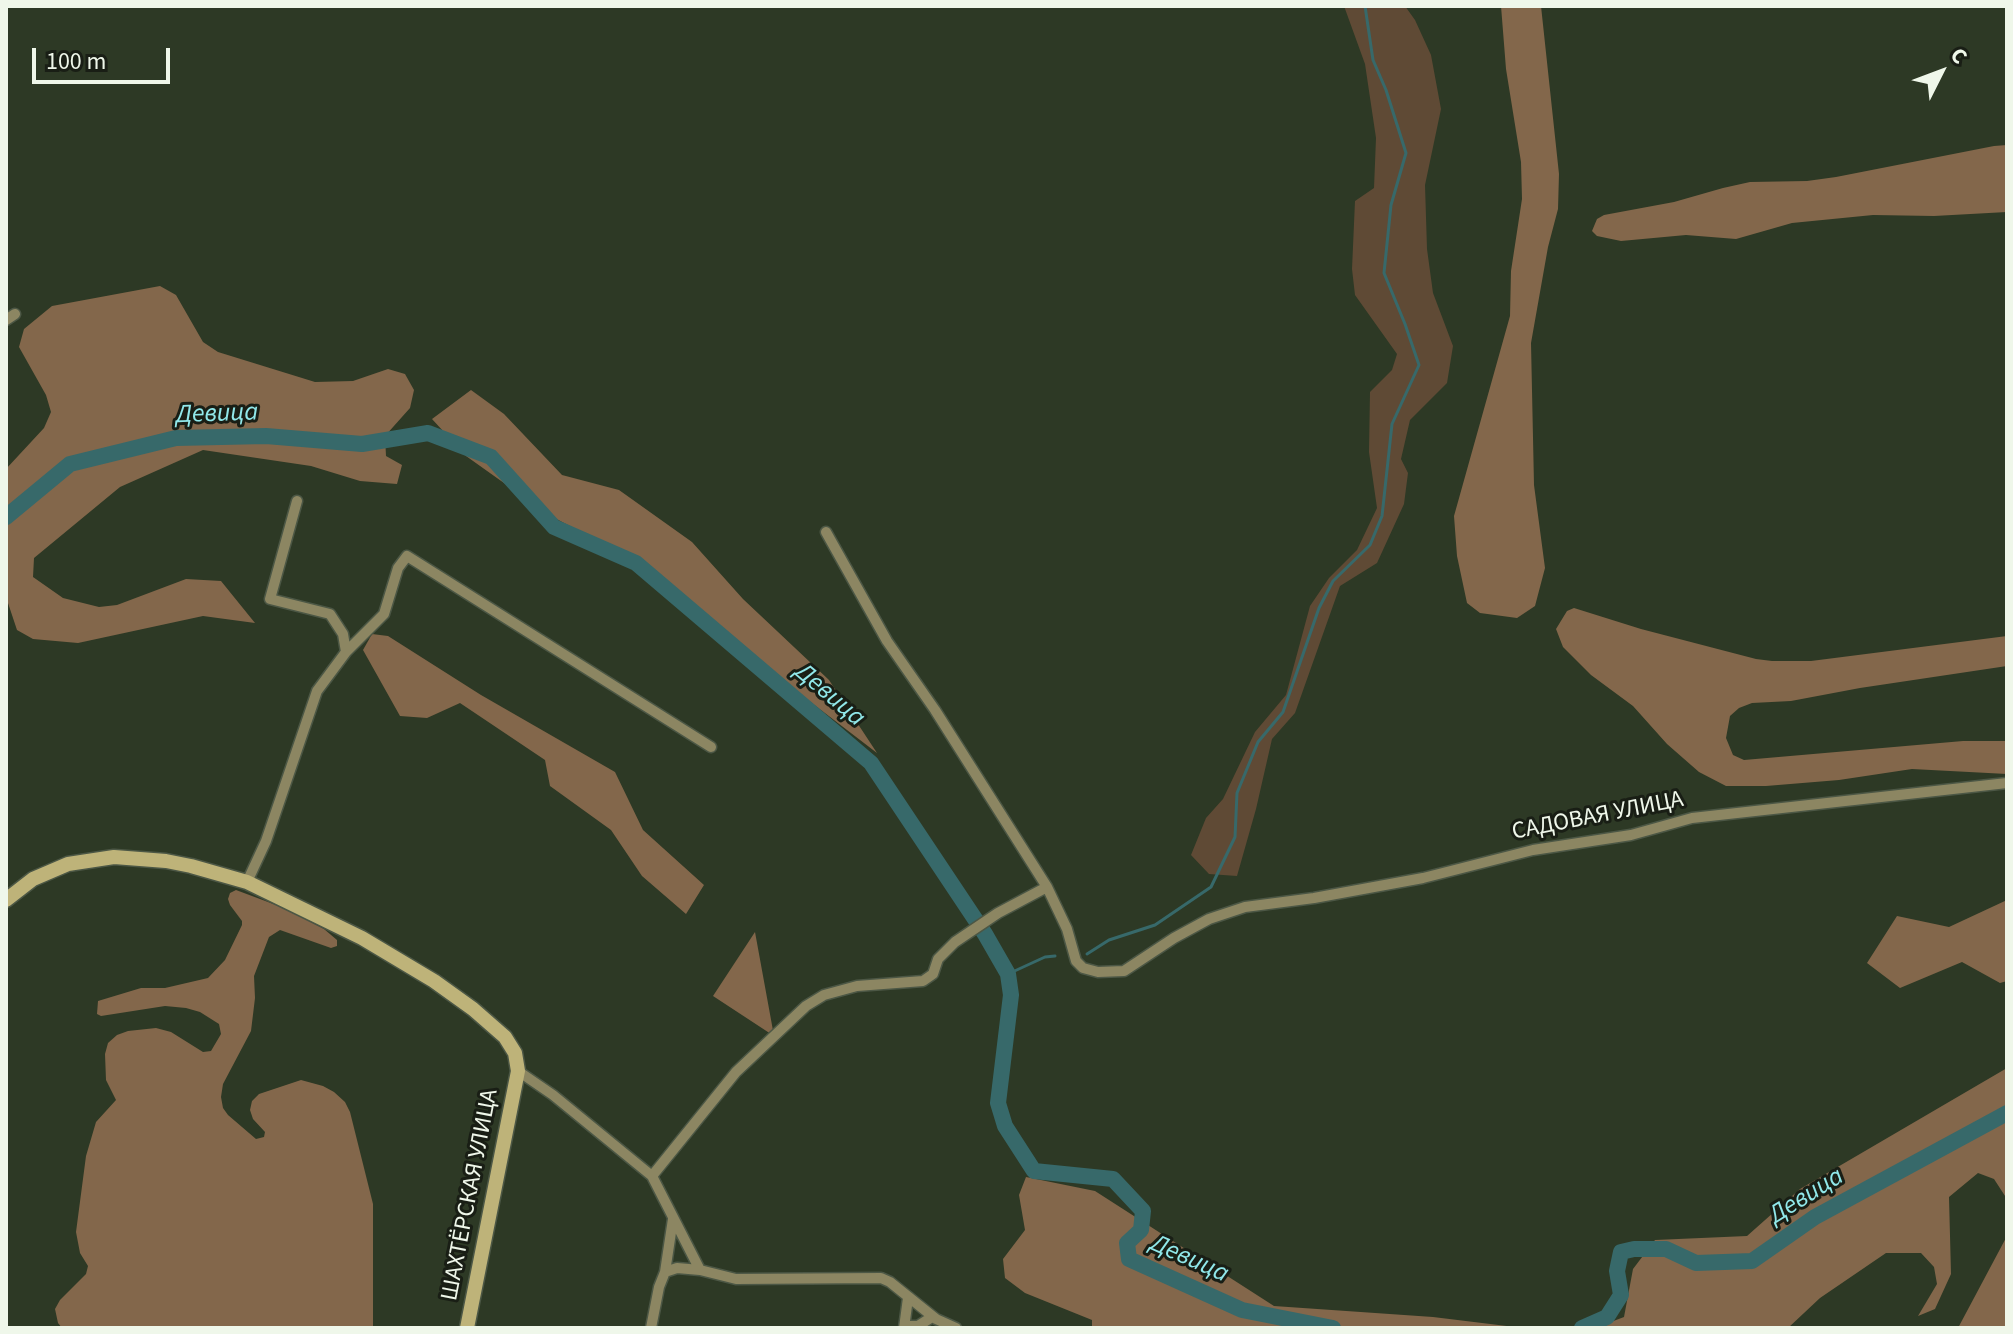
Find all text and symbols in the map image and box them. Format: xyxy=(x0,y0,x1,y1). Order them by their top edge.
scale bar xyxy=(36,32,174,82)
north arrow xyxy=(1901,32,1981,112)
text: С xyxy=(1943,40,1975,71)
text: 100 m xyxy=(46,44,106,79)
water label: Девица xyxy=(175,398,259,432)
water label: Девица xyxy=(787,658,871,734)
street label: САДОВАЯ УЛИЦА xyxy=(1510,786,1686,848)
street label: ШАХТЁРСКАЯ УЛИЦА xyxy=(436,1087,506,1303)
water label: Девица xyxy=(1764,1162,1850,1232)
water label: Девица xyxy=(1145,1229,1233,1291)

